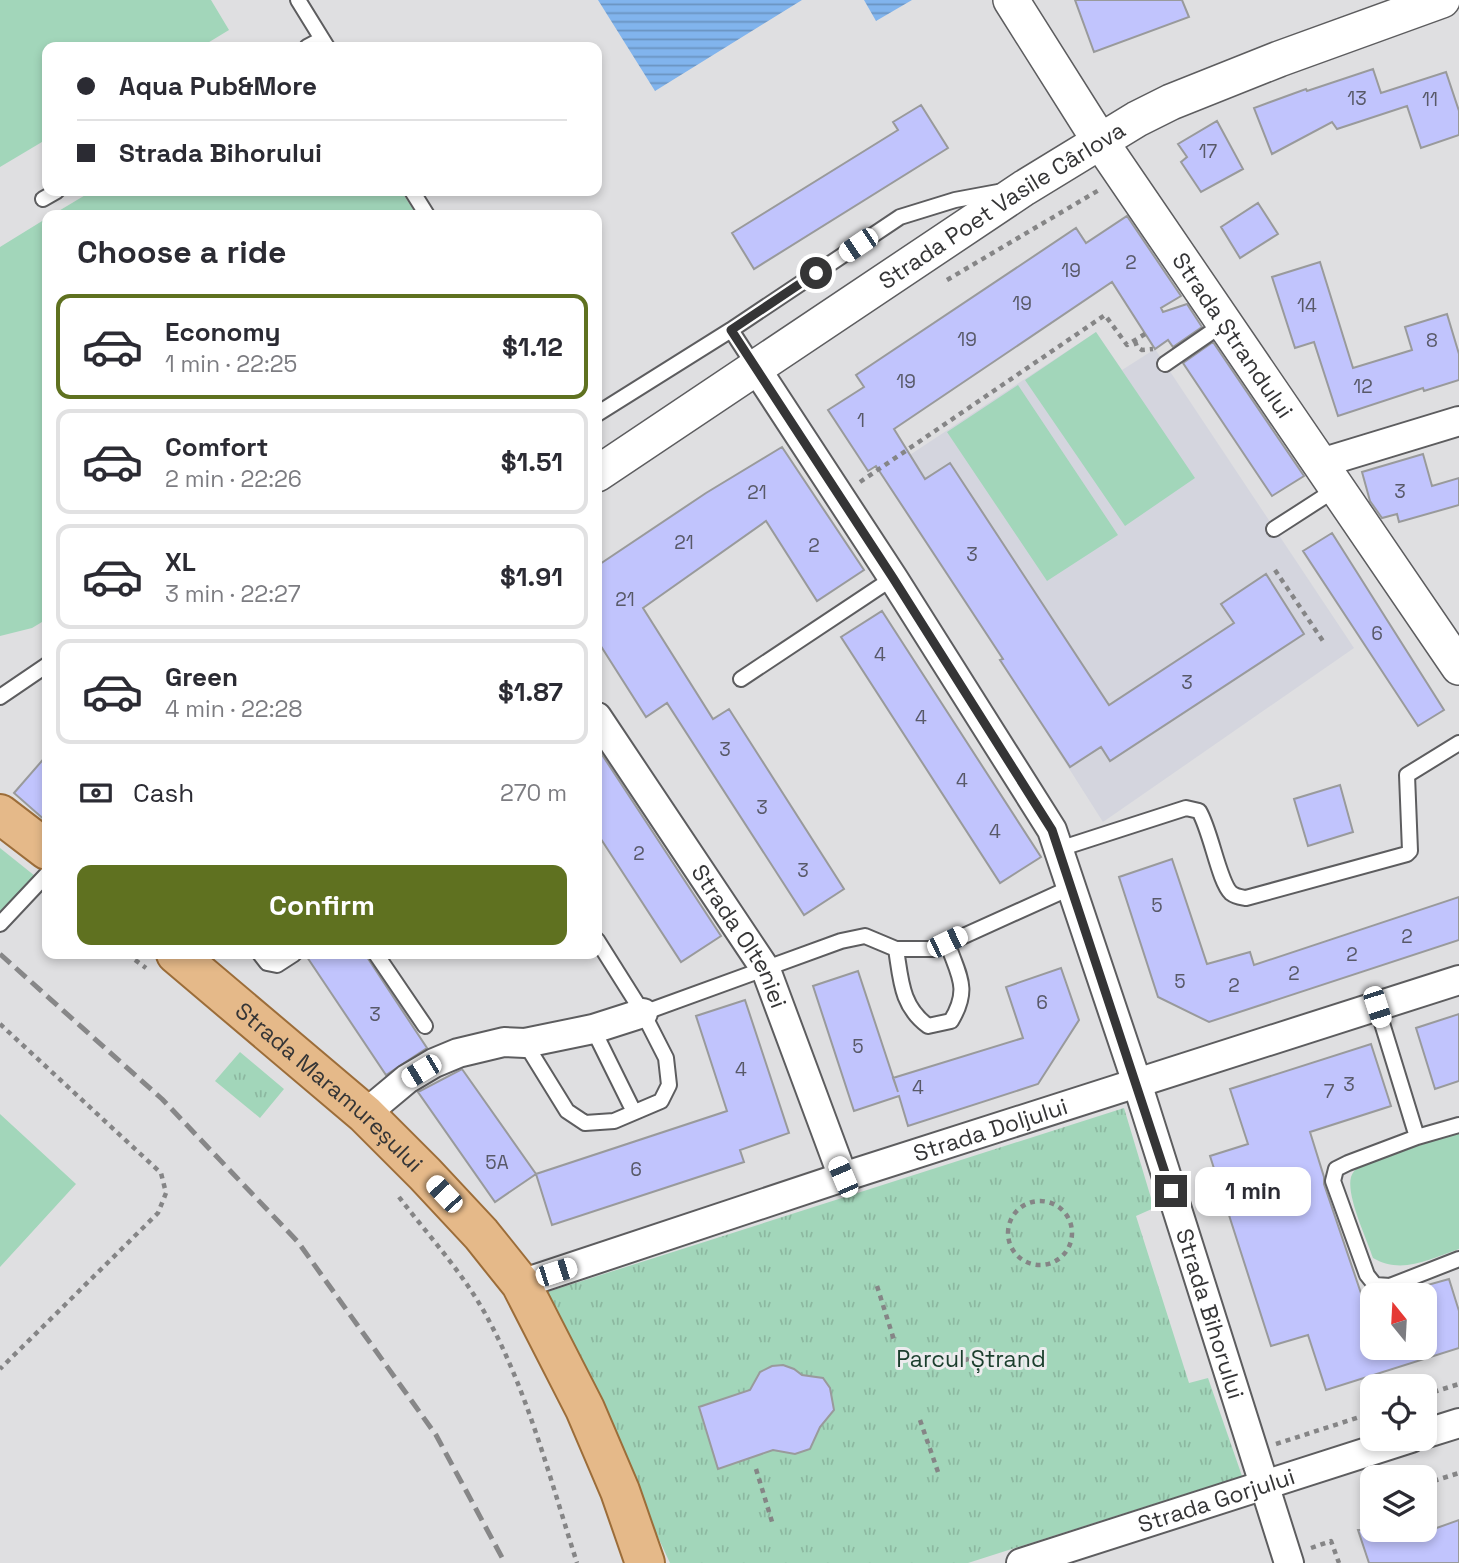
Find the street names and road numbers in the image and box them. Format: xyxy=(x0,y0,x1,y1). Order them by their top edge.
street label: Strada Poet Vasile Cârlova xyxy=(873,115,1131,296)
street label: Strada Ștrandului xyxy=(1165,247,1300,424)
street label: Strada Olteniei xyxy=(685,858,794,1012)
street label: Strada Maramureșului xyxy=(229,996,429,1178)
street label: Strada Doljului xyxy=(910,1091,1071,1169)
street label: Strada Bihorului xyxy=(1169,1225,1251,1403)
street label: Strada Gorjului xyxy=(1134,1461,1298,1540)

